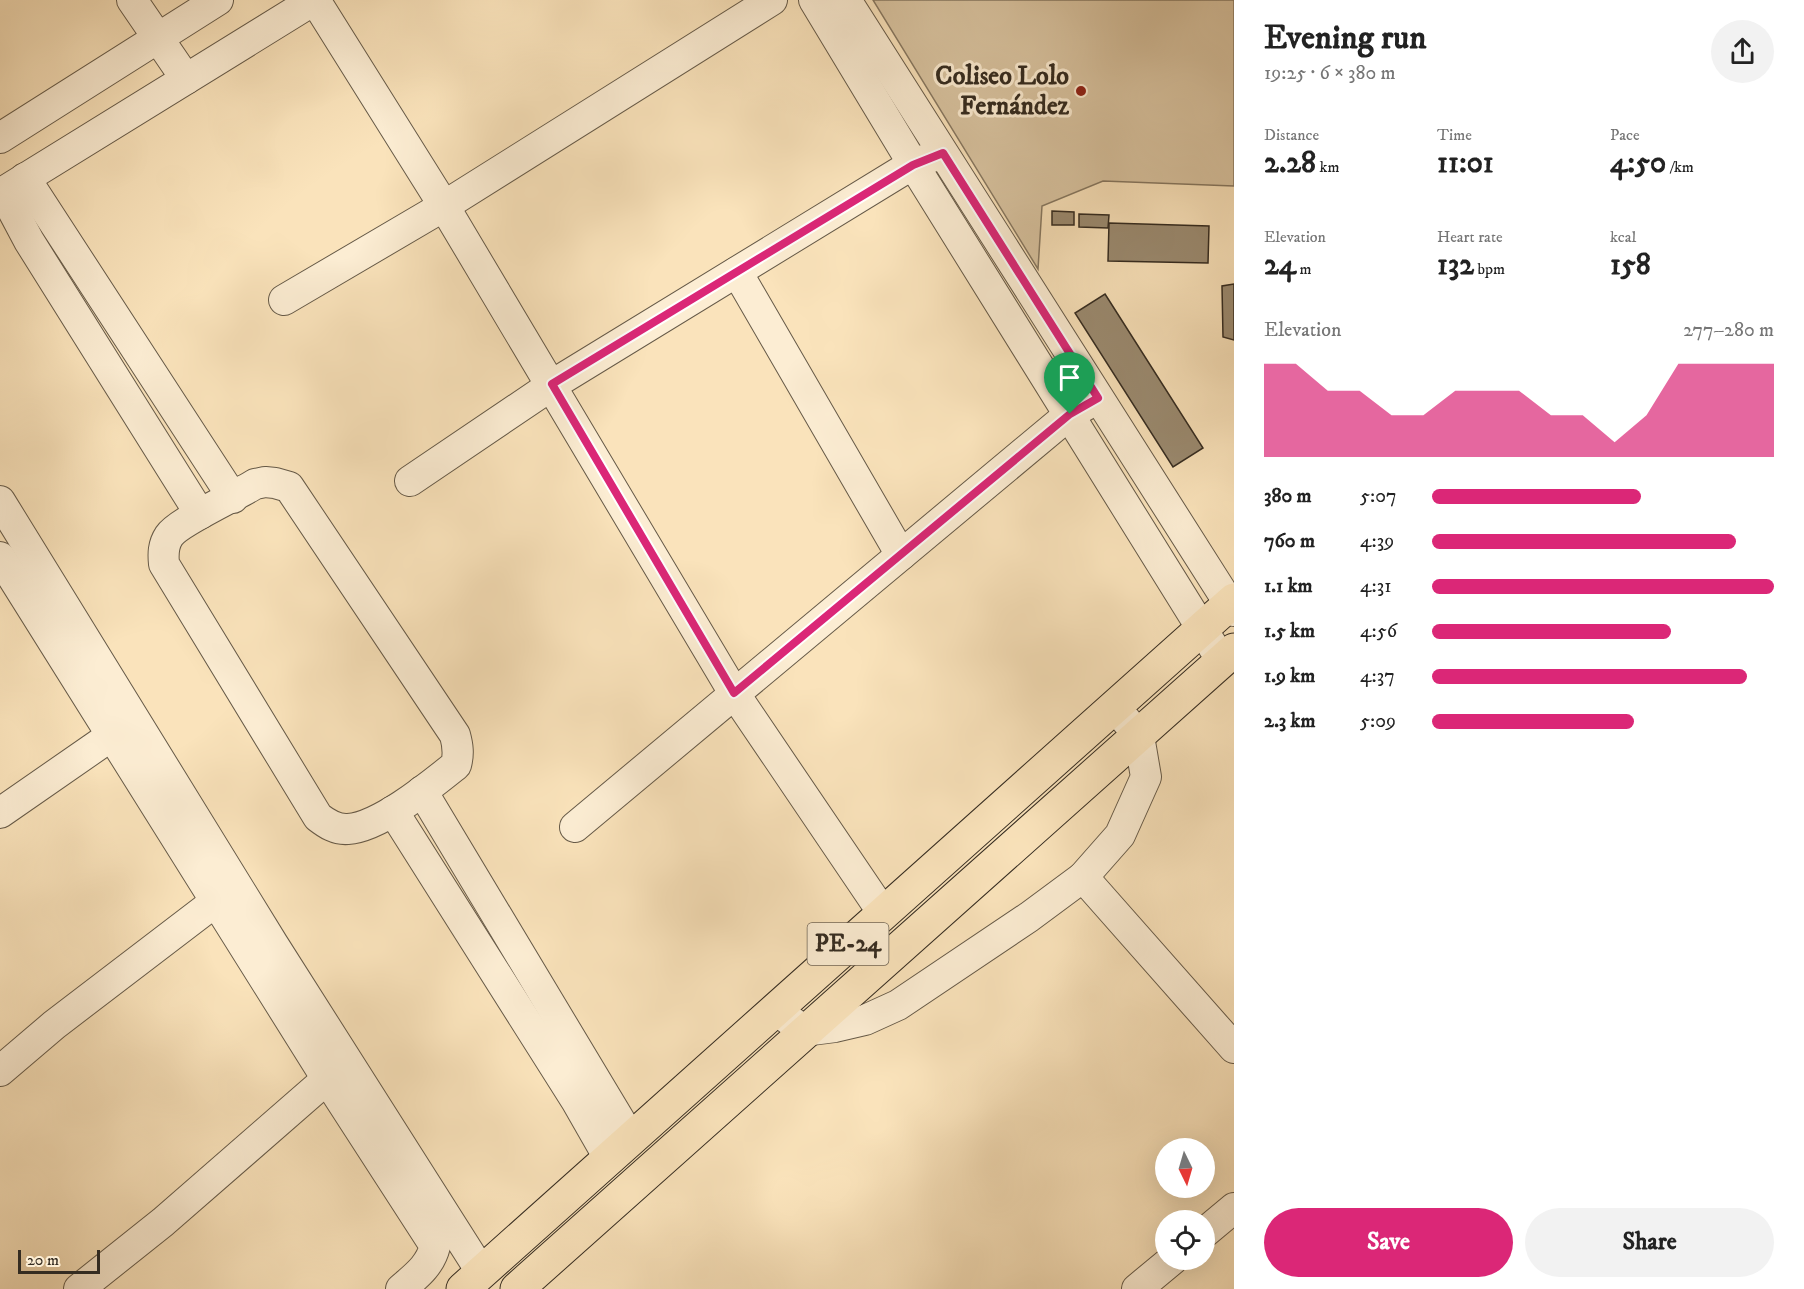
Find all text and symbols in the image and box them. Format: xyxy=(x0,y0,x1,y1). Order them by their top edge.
text: Evening run xyxy=(1264,18,1426,59)
button: share xyxy=(1711,20,1774,83)
place label: Coliseo Lolo Fernández xyxy=(935,60,1070,123)
text: 19:25 · 6 × 380 m xyxy=(1264,61,1396,86)
marker: Coliseo Lolo Fernández xyxy=(1074,84,1088,98)
text: Distance xyxy=(1264,125,1319,145)
text: Time xyxy=(1437,125,1472,145)
text: Pace xyxy=(1610,125,1640,145)
text: 2.28 xyxy=(1264,145,1316,182)
text: 11:01 xyxy=(1437,145,1494,182)
text: 4:50 xyxy=(1610,145,1666,182)
text: km xyxy=(1316,157,1339,177)
text: /km xyxy=(1666,157,1694,177)
text: Elevation xyxy=(1264,227,1326,247)
text: Heart rate xyxy=(1437,227,1503,247)
text: kcal xyxy=(1610,227,1636,247)
text: 24 xyxy=(1264,247,1296,284)
text: 132 xyxy=(1437,247,1474,284)
text: 158 xyxy=(1610,247,1651,284)
text: m xyxy=(1296,259,1311,279)
text: bpm xyxy=(1474,259,1505,279)
text: Elevation xyxy=(1264,318,1341,343)
text: 277–280 m xyxy=(1683,318,1774,343)
pin xyxy=(1044,352,1095,414)
icon: arrive xyxy=(1053,361,1086,394)
text: 380 m xyxy=(1264,484,1312,509)
text: 5:07 xyxy=(1360,484,1396,509)
text: 760 m xyxy=(1264,529,1315,554)
text: 4:39 xyxy=(1360,529,1394,554)
text: 1.1 km xyxy=(1264,574,1313,599)
text: 4:31 xyxy=(1360,574,1392,599)
text: 1.5 km xyxy=(1264,619,1315,644)
text: 4:56 xyxy=(1360,619,1397,644)
text: 1.9 km xyxy=(1264,664,1315,689)
text: 4:37 xyxy=(1360,664,1395,689)
text: 2.3 km xyxy=(1264,709,1316,734)
text: 5:09 xyxy=(1360,709,1396,734)
road number: PE-24 xyxy=(808,923,888,965)
north arrow xyxy=(1155,1138,1215,1198)
map controls xyxy=(1155,1138,1215,1270)
button: Save xyxy=(1264,1208,1513,1277)
button: Share xyxy=(1525,1208,1774,1277)
button: locate xyxy=(1155,1210,1215,1270)
scale bar xyxy=(18,1247,100,1274)
text: 20 m xyxy=(27,1250,59,1270)

